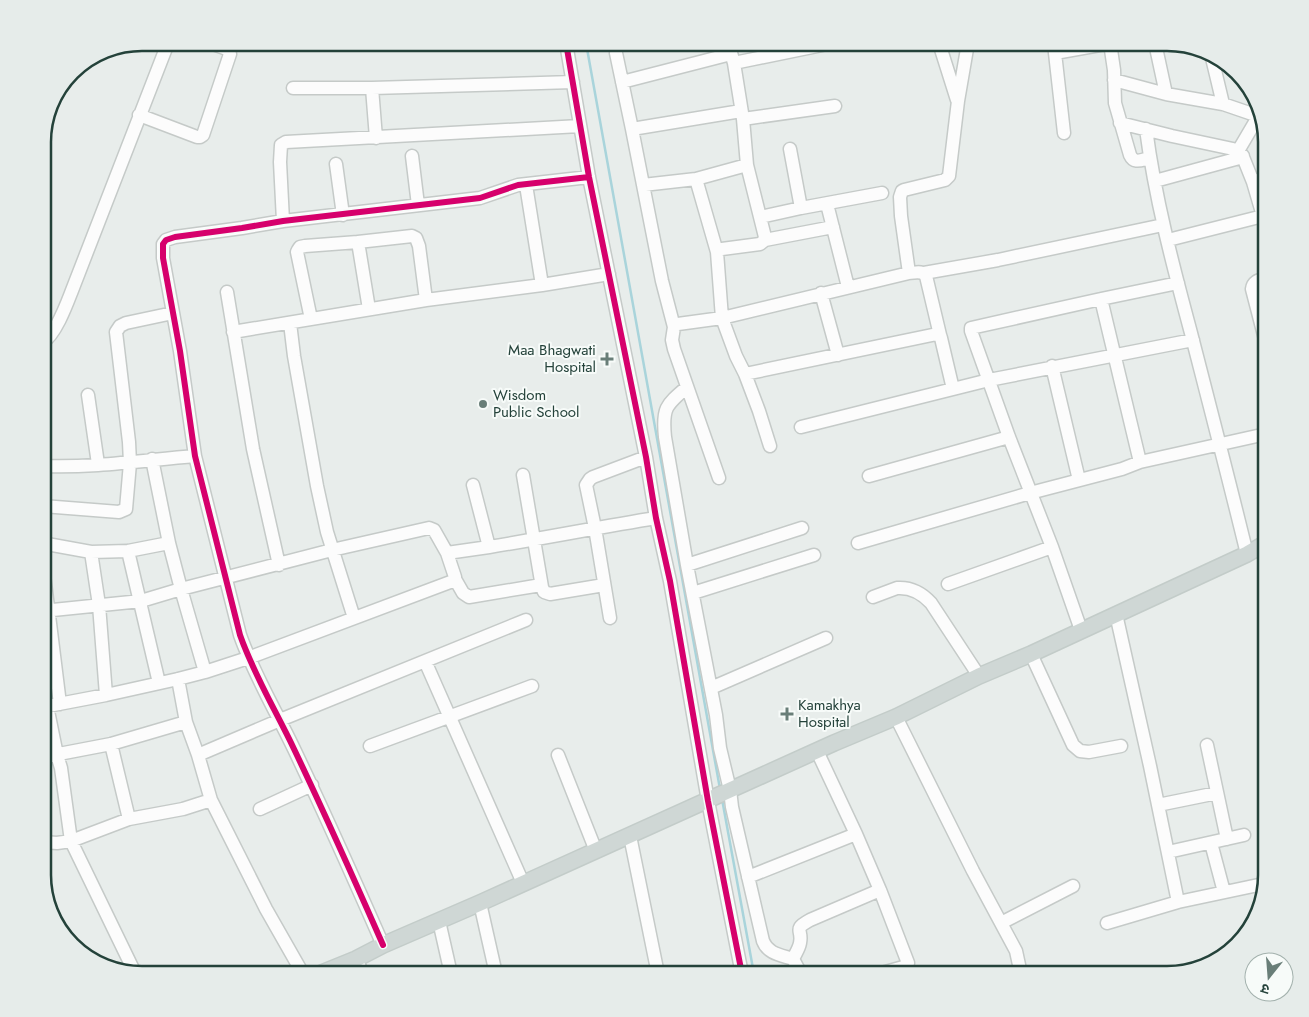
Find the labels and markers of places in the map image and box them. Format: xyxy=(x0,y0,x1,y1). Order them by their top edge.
place label: Maa Bhagwati Hospital xyxy=(508,339,596,378)
marker: Maa Bhagwati Hospital xyxy=(600,352,614,366)
place label: Wisdom Public School xyxy=(493,384,579,423)
marker: Wisdom Public School xyxy=(477,398,489,410)
place label: Kamakhya Hospital xyxy=(798,694,861,733)
marker: Kamakhya Hospital xyxy=(780,707,794,721)

